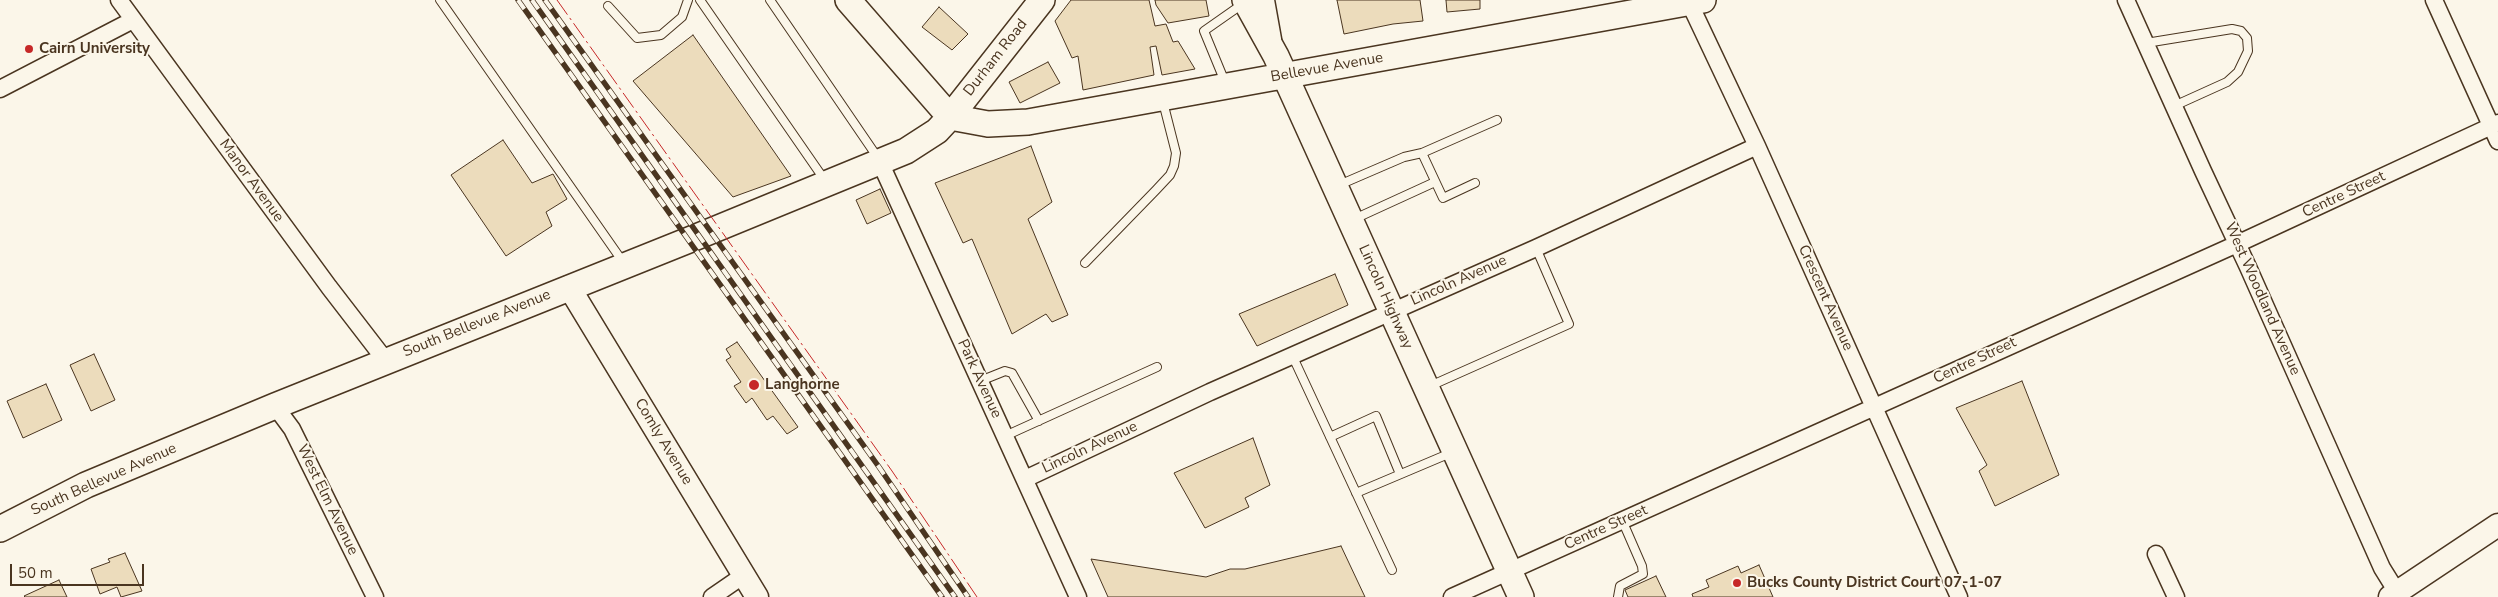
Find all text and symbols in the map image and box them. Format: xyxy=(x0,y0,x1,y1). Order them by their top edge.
street label: Durham Road xyxy=(960,16,1032,100)
place label: Cairn University xyxy=(39,40,150,58)
marker: Cairn University xyxy=(23,43,35,55)
street label: Bellevue Avenue xyxy=(1269,49,1385,87)
street label: Manor Avenue xyxy=(215,136,287,226)
street label: Centre Street xyxy=(2300,168,2388,222)
street label: West Woodland Avenue xyxy=(2220,220,2304,378)
street label: Lincoln Highway xyxy=(1354,242,1416,352)
street label: Crescent Avenue xyxy=(1794,242,1856,354)
street label: Lincoln Avenue xyxy=(1408,252,1510,310)
street label: South Bellevue Avenue xyxy=(401,286,553,362)
street label: Centre Street xyxy=(1931,334,2019,388)
street label: Park Avenue xyxy=(953,337,1005,421)
place label: Langhorne xyxy=(765,376,840,394)
marker: Langhorne xyxy=(747,378,761,392)
street label: Comly Avenue xyxy=(630,396,696,488)
street label: Lincoln Avenue xyxy=(1039,418,1141,478)
street label: South Bellevue Avenue xyxy=(28,440,180,520)
street label: West Elm Avenue xyxy=(292,442,362,558)
street label: Centre Street xyxy=(1562,502,1650,554)
scale bar xyxy=(12,554,146,586)
text: 50 m xyxy=(18,563,53,583)
place label: Bucks County District Court 07-1-07 xyxy=(1747,574,2002,592)
marker: Bucks County District Court 07-1-07 xyxy=(1731,577,1743,589)

